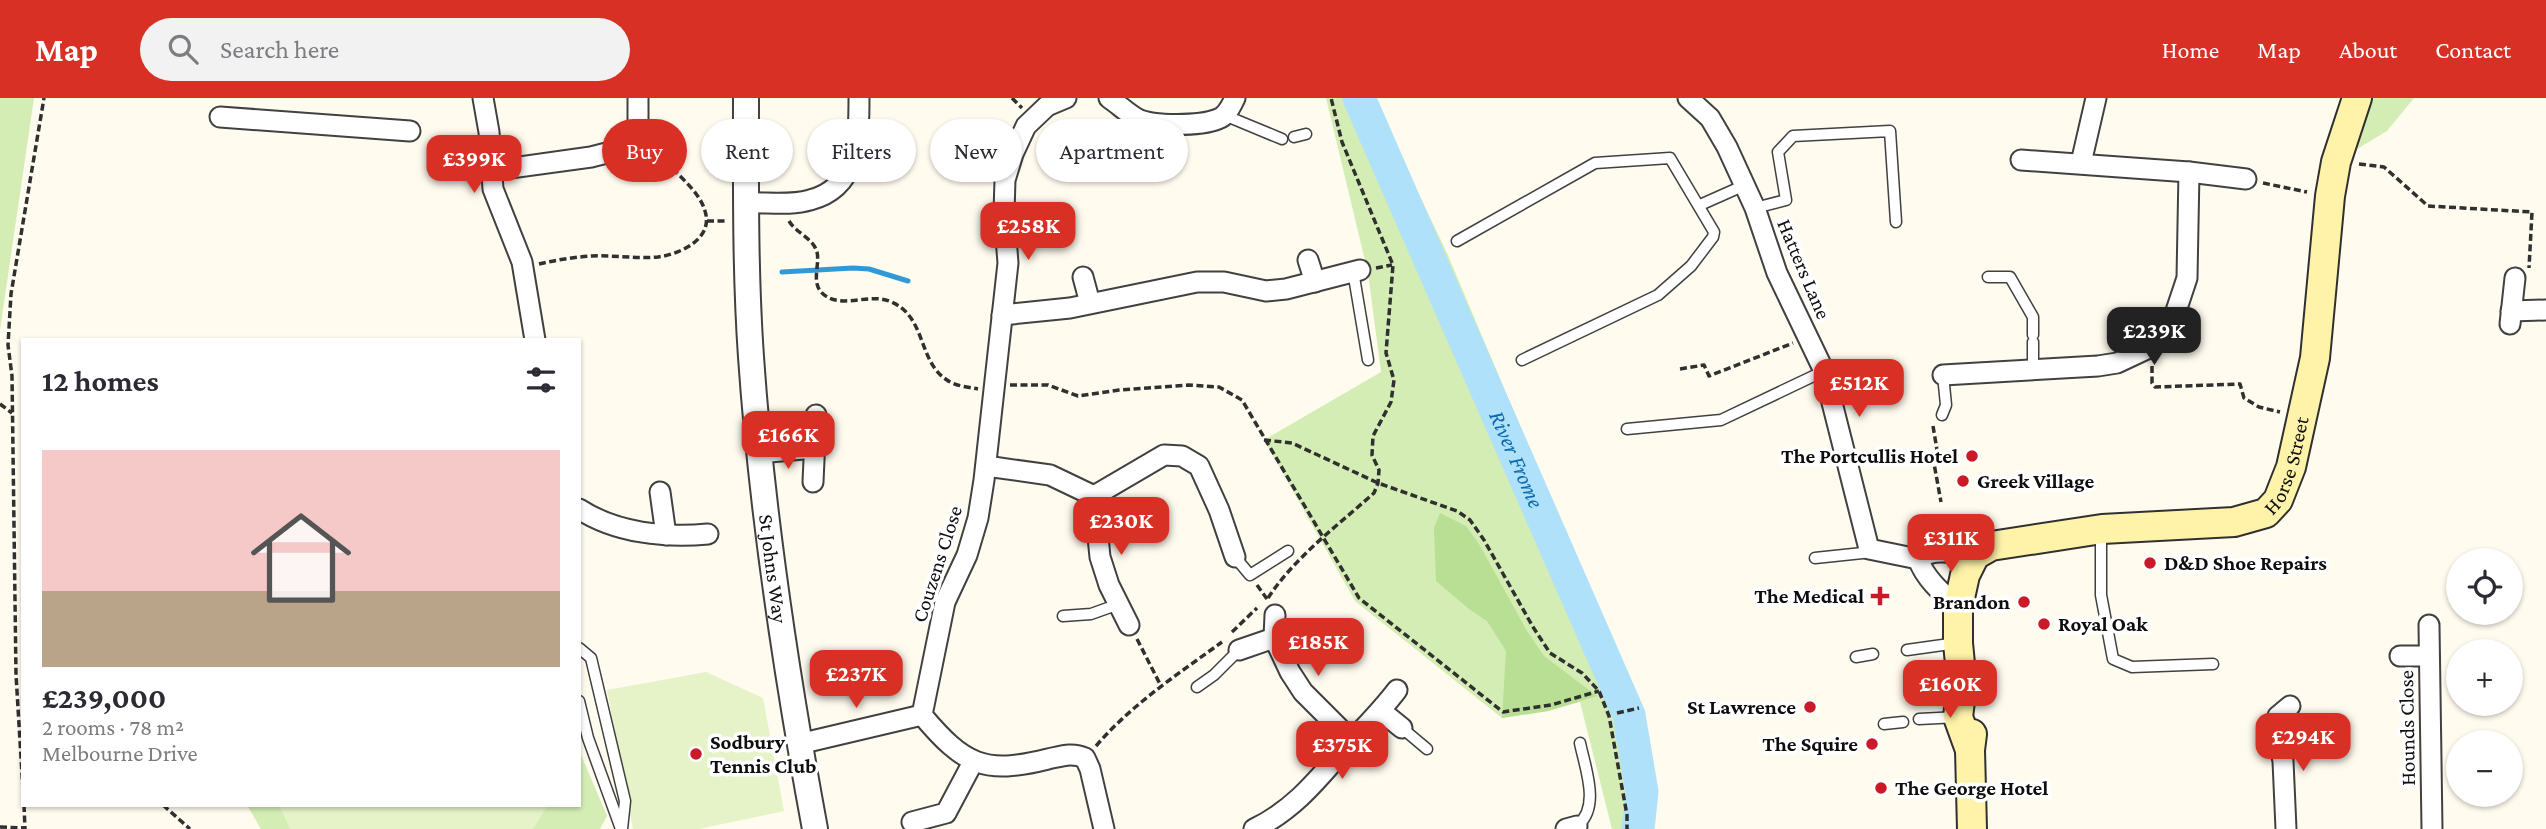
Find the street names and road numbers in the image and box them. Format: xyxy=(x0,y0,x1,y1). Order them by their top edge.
street label: Hatters Lane xyxy=(1772,215,1836,323)
street label: Horse Street xyxy=(2259,413,2314,520)
street label: Couzens Close xyxy=(907,503,967,625)
street label: St Johns Way xyxy=(754,513,792,625)
street label: Hounds Close xyxy=(2394,670,2420,786)

